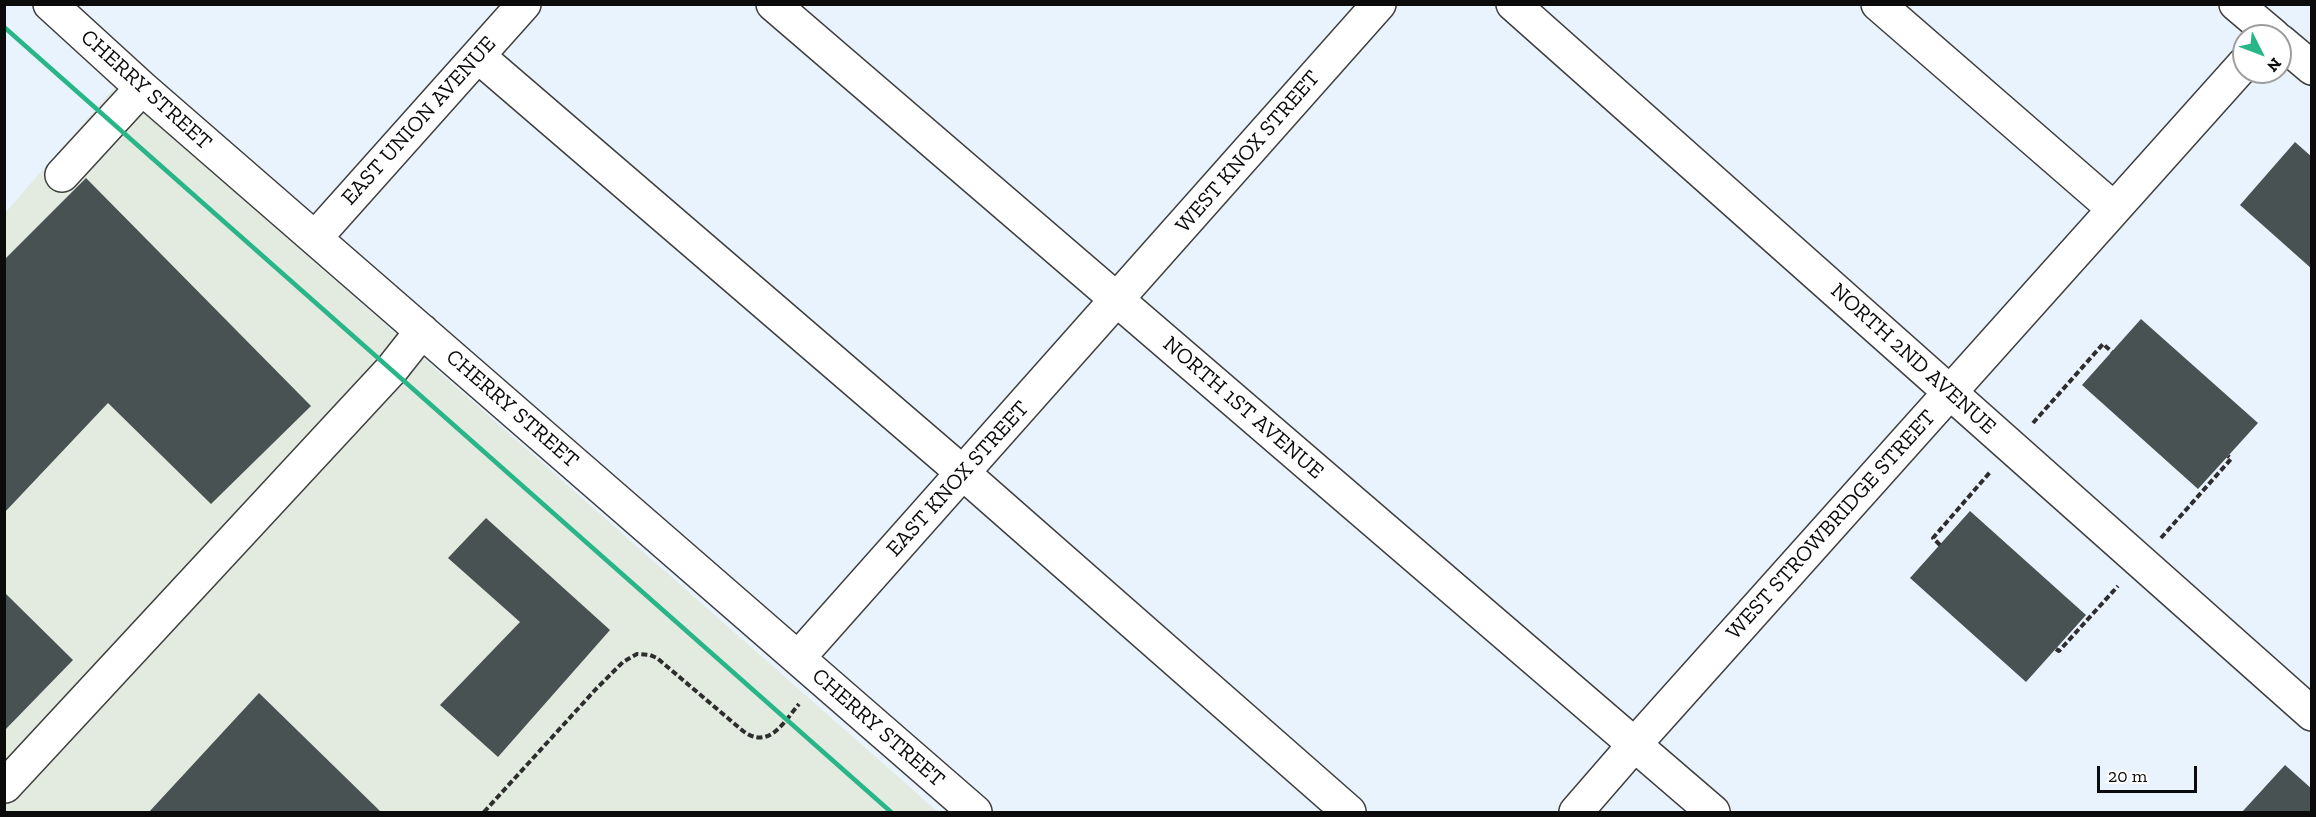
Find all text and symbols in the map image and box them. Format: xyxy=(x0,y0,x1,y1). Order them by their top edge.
street label: CHERRY STREET xyxy=(75,24,217,156)
north arrow xyxy=(2232,24,2292,84)
street label: EAST UNION AVENUE xyxy=(336,31,502,211)
text: N xyxy=(2263,54,2285,76)
street label: WEST KNOX STREET xyxy=(1170,65,1326,239)
street label: NORTH 2ND AVENUE xyxy=(1825,278,2001,440)
street label: NORTH 1ST AVENUE xyxy=(1157,331,1329,485)
street label: CHERRY STREET xyxy=(440,344,584,474)
street label: EAST KNOX STREET xyxy=(881,396,1035,562)
street label: WEST STROWBRIDGE STREET xyxy=(1721,405,1941,645)
street label: CHERRY STREET xyxy=(806,663,950,793)
scale bar xyxy=(2100,754,2200,792)
text: 20 m xyxy=(2108,765,2147,787)

